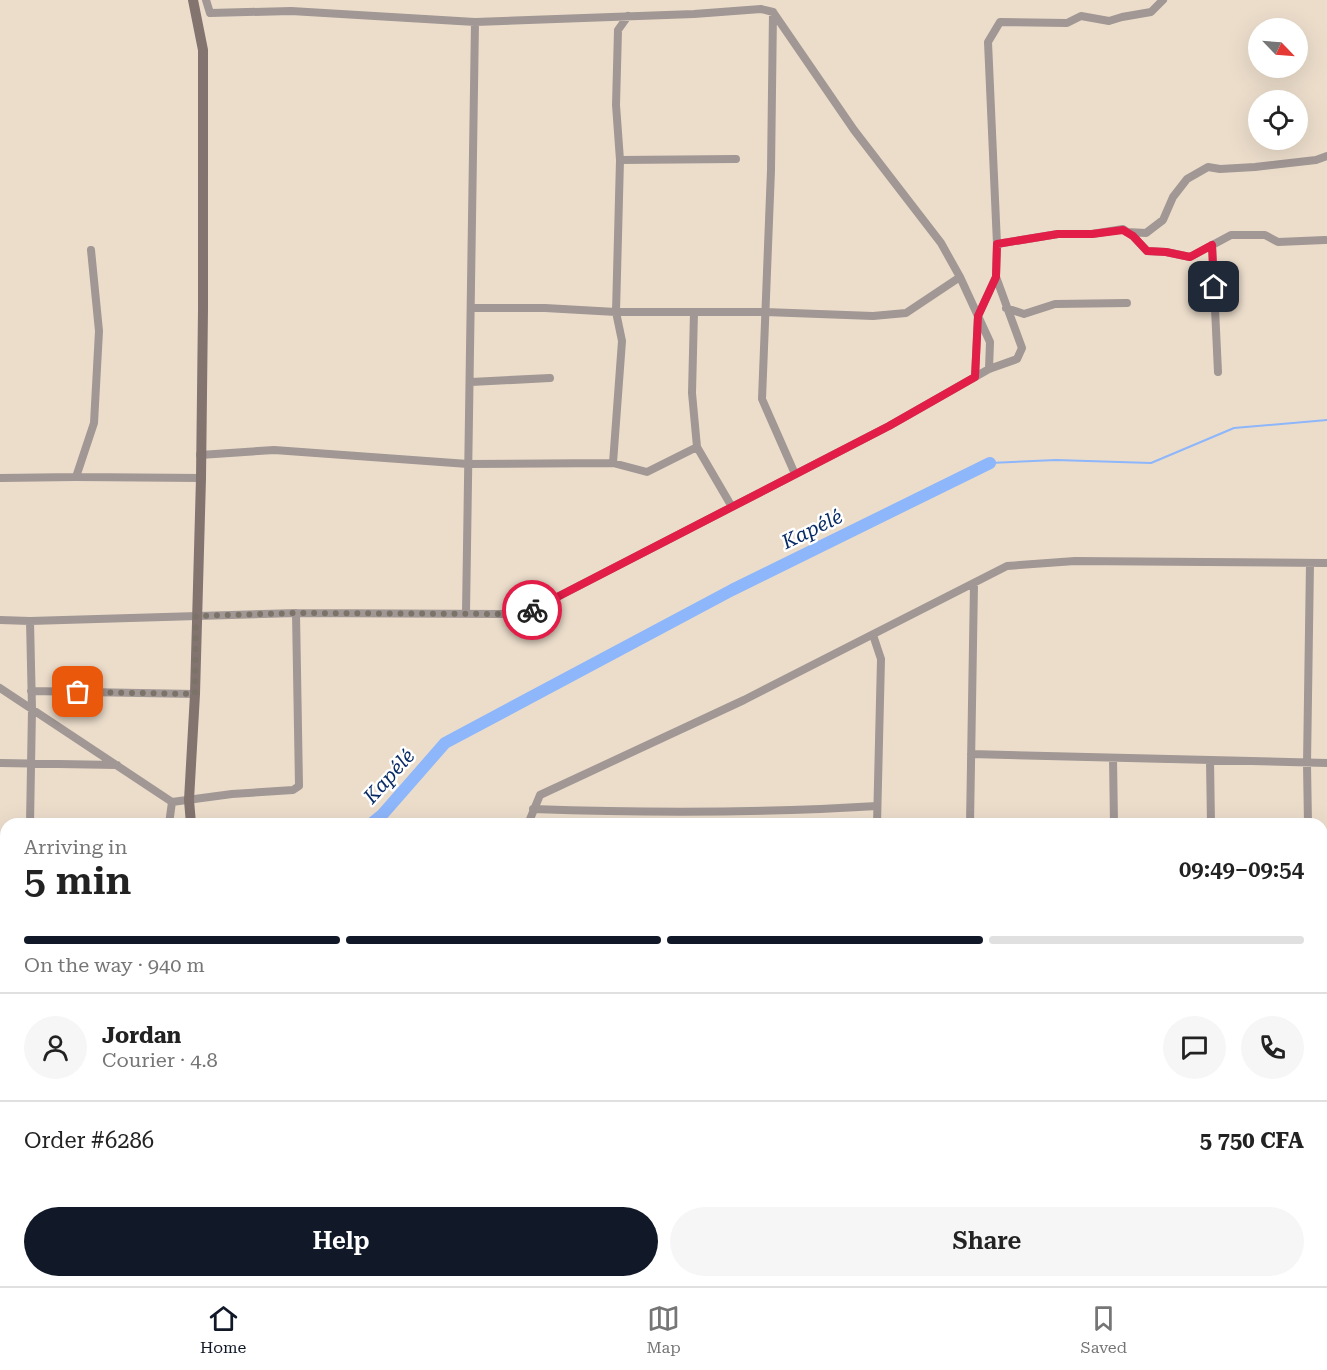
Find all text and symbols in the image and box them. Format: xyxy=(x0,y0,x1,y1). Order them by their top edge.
north arrow xyxy=(1248,18,1308,78)
map controls xyxy=(1248,18,1308,150)
button: locate xyxy=(1248,90,1308,150)
pin xyxy=(1188,261,1239,312)
icon: home xyxy=(1197,270,1230,303)
water label: Kapélé xyxy=(777,504,846,554)
courier xyxy=(502,580,562,640)
icon: bike xyxy=(516,594,549,627)
pin xyxy=(52,666,103,717)
icon: bag xyxy=(61,675,94,708)
water label: Kapélé xyxy=(358,744,420,809)
text: Arriving in xyxy=(24,835,127,859)
text: 09:49–09:54 xyxy=(1179,857,1304,882)
text: 5 min xyxy=(24,858,131,904)
text: On the way · 940 m xyxy=(24,953,205,977)
button: person xyxy=(24,1016,87,1079)
button: chat xyxy=(1163,1016,1226,1079)
button: phone xyxy=(1241,1016,1304,1079)
text: Jordan xyxy=(102,1023,181,1048)
text: Courier · 4.8 xyxy=(102,1048,218,1072)
text: Order #6286 xyxy=(24,1128,154,1153)
text: 5 750 CFA xyxy=(1200,1128,1304,1153)
button: Help xyxy=(24,1207,658,1276)
button: Share xyxy=(670,1207,1304,1276)
tab: Home xyxy=(200,1302,246,1357)
tab: Map xyxy=(646,1302,681,1357)
tab: Saved xyxy=(1081,1302,1127,1357)

